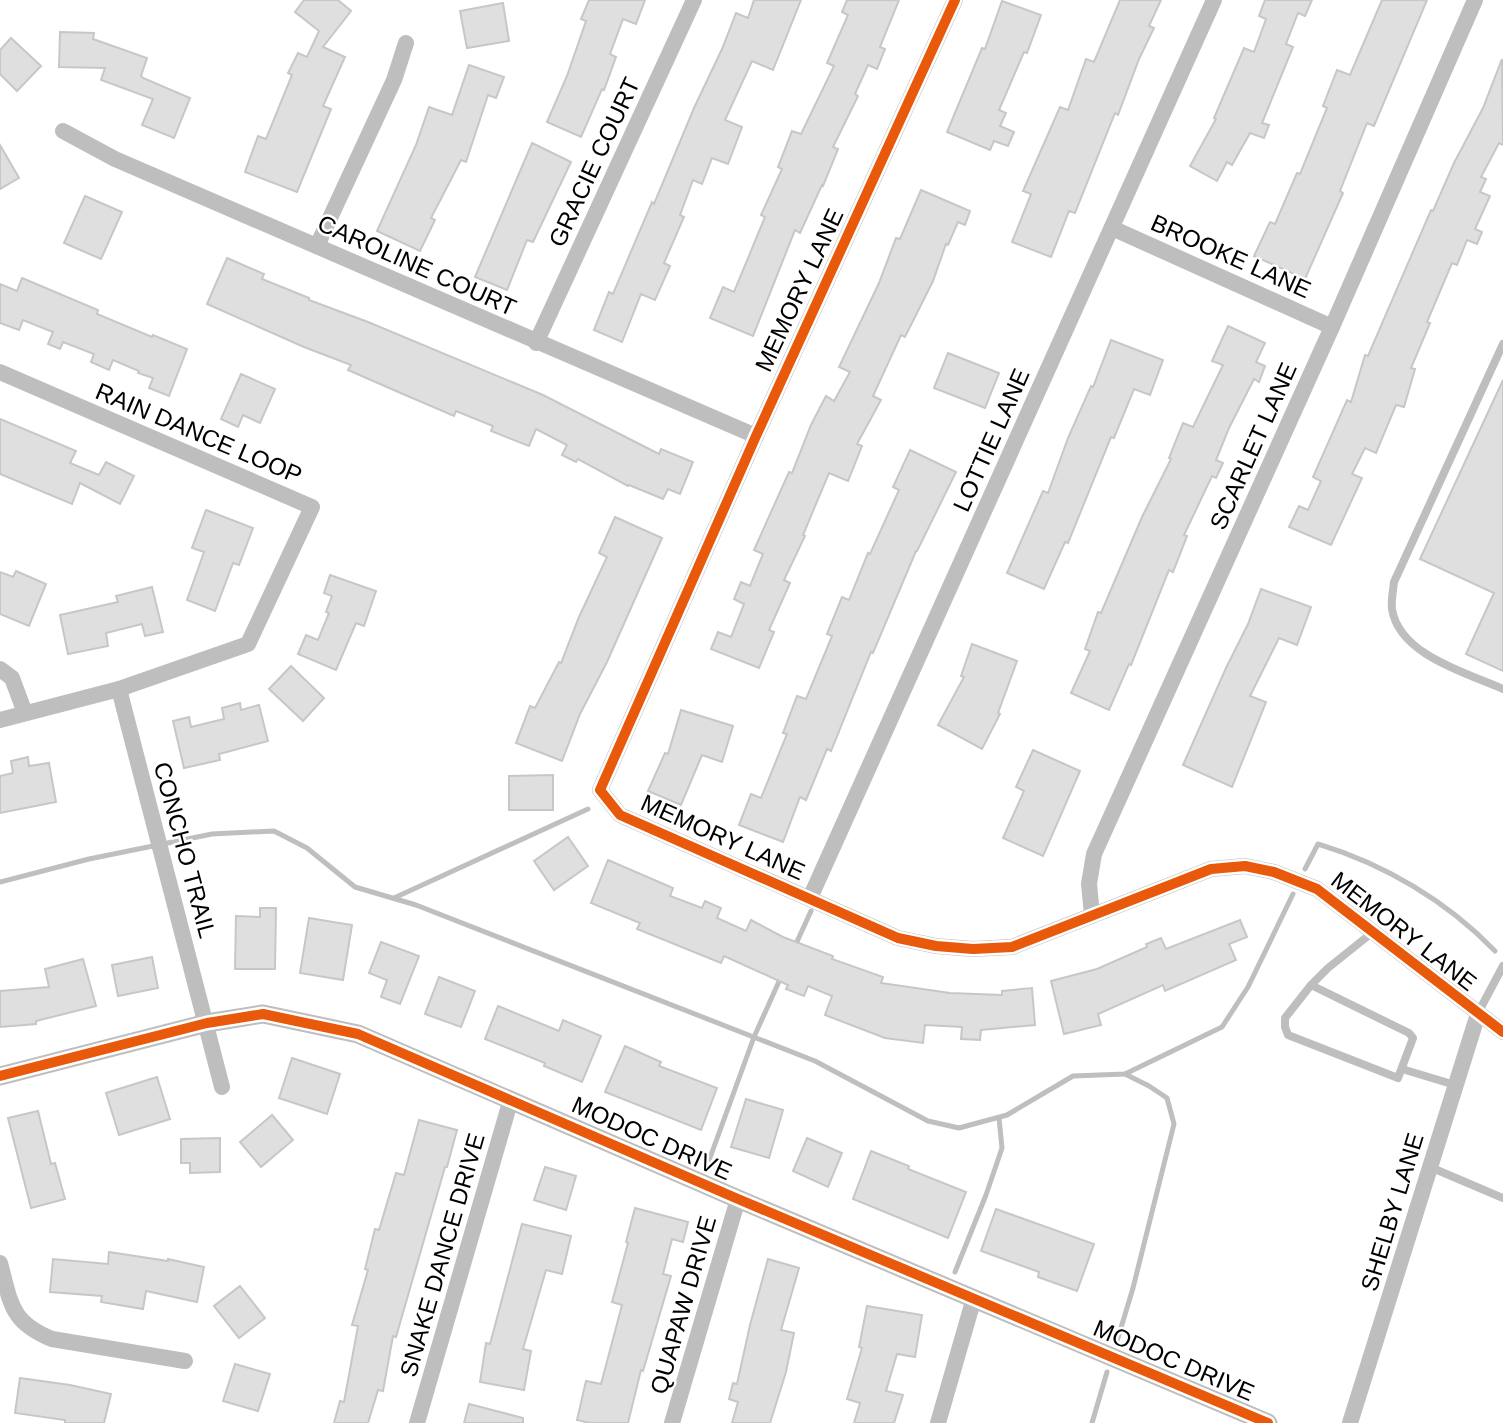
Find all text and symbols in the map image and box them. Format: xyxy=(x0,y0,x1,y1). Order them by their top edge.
street label: GRACIE COURT xyxy=(543,73,645,251)
street label: MEMORY LANE xyxy=(749,204,849,376)
street label: CAROLINE COURT xyxy=(314,209,521,321)
street label: BROOKE LANE xyxy=(1147,209,1315,303)
street label: SCARLET LANE xyxy=(1204,358,1302,534)
street label: LOTTIE LANE xyxy=(947,364,1035,516)
street label: RAIN DANCE LOOP xyxy=(92,377,306,489)
street label: CONCHO TRAIL xyxy=(149,759,221,941)
street label: MEMORY LANE xyxy=(637,789,809,885)
street label: MEMORY LANE xyxy=(1326,866,1482,996)
street label: MODOC DRIVE xyxy=(568,1091,736,1185)
street label: SNAKE DANCE DRIVE xyxy=(394,1130,490,1380)
street label: SHELBY LANE xyxy=(1355,1130,1429,1294)
street label: QUAPAW DRIVE xyxy=(645,1213,721,1397)
street label: MODOC DRIVE xyxy=(1090,1314,1258,1406)

